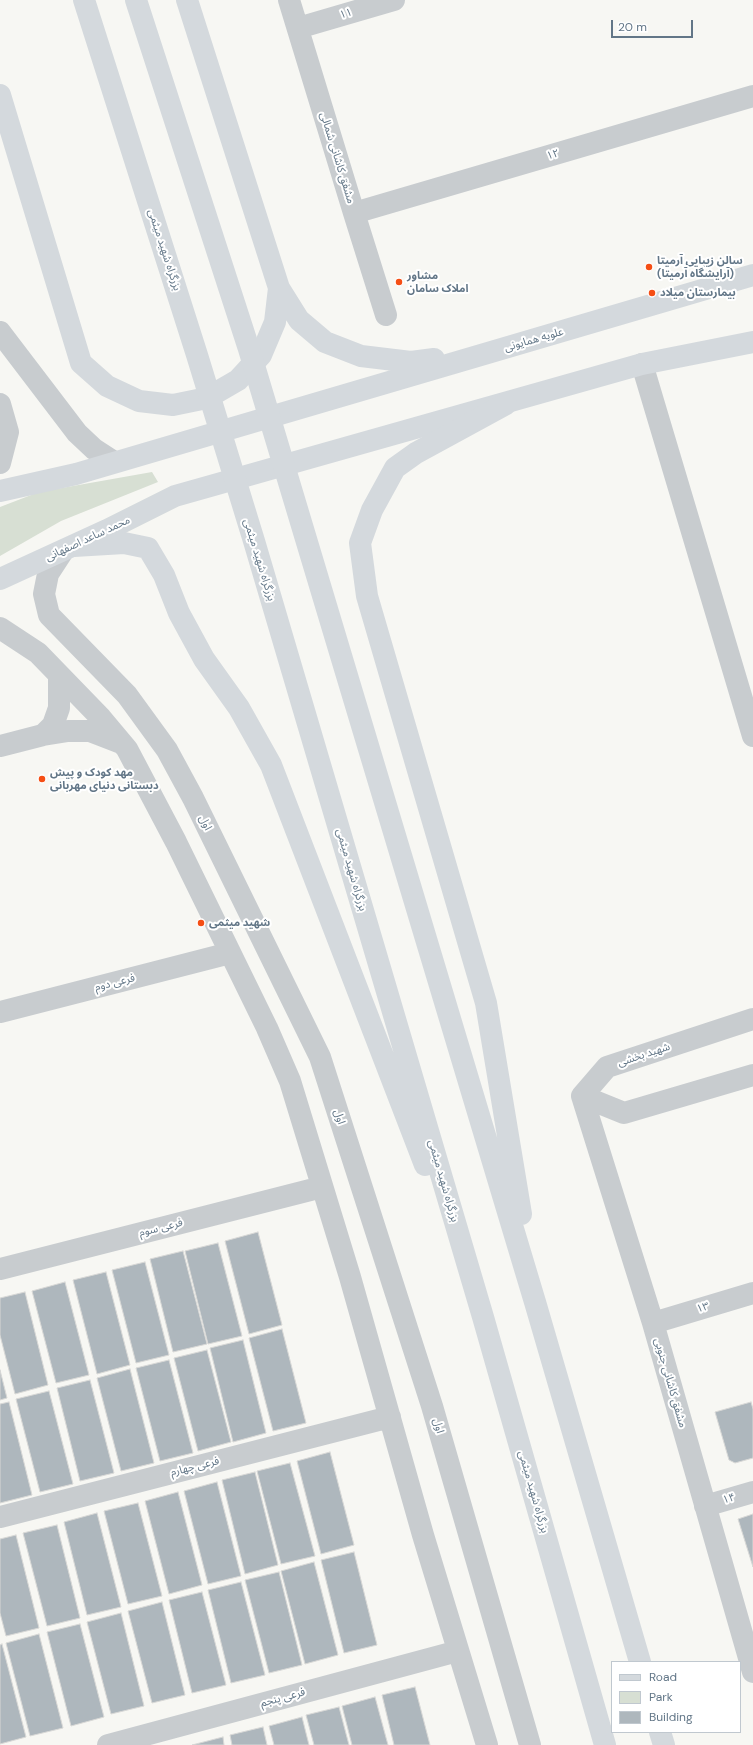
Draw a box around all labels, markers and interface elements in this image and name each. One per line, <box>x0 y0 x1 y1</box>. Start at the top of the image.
street label: ۱۱ <box>338 6 354 22</box>
scale bar <box>613 12 695 38</box>
text: 20 m <box>618 19 647 35</box>
street label: مشفق کاشانی شمالی <box>317 111 357 205</box>
street label: ۱۲ <box>545 147 561 163</box>
street label: بزرگراه شهید میثمی <box>145 208 183 292</box>
place label: سالن زیبایی آرمیتا (آرایشگاه آرمیتا) <box>657 254 743 280</box>
marker: سالن زیبایی آرمیتا (آرایشگاه آرمیتا) <box>644 262 654 272</box>
place label: مشاور املاک سامان <box>407 269 468 295</box>
marker: مشاور املاک سامان <box>394 277 404 287</box>
place label: بیمارستان میلاد <box>660 286 736 300</box>
marker: بیمارستان میلاد <box>647 288 657 298</box>
street label: علویه همایونی <box>503 325 565 355</box>
street label: محمد ساعد اصفهانی <box>44 514 132 564</box>
street label: بزرگراه شهید میثمی <box>240 517 278 603</box>
place label: مهد کودک و پیش دبستانی دنیای‌ مهربانی <box>50 766 159 792</box>
marker: مهد کودک و پیش دبستانی دنیای‌ مهربانی <box>37 774 47 784</box>
street label: اول <box>196 813 214 833</box>
street label: بزرگراه شهید میثمی <box>333 827 369 913</box>
place label: شهید میثمی <box>209 916 270 930</box>
marker: شهید میثمی <box>196 918 206 928</box>
street label: فرعی دوم <box>93 972 137 994</box>
street label: شهید بخشی <box>616 1040 672 1070</box>
street label: اول <box>330 1108 348 1126</box>
street label: بزرگراه شهید میثمی <box>425 1138 461 1224</box>
street label: فرعی سوم <box>138 1216 184 1240</box>
street label: ۱۳ <box>695 1300 711 1316</box>
street label: مشفق کاشانی جنوبی <box>651 1337 689 1429</box>
street label: اول <box>430 1417 446 1435</box>
street label: بزرگراه شهید میثمی <box>515 1449 551 1535</box>
street label: فرعی چهارم <box>169 1455 221 1479</box>
street label: ۱۴ <box>721 1491 737 1507</box>
legend <box>611 1661 741 1733</box>
text: Road <box>649 1669 677 1685</box>
street label: فرعی پنجم <box>259 1686 307 1710</box>
text: Park <box>649 1689 673 1705</box>
text: Building <box>649 1709 693 1725</box>

